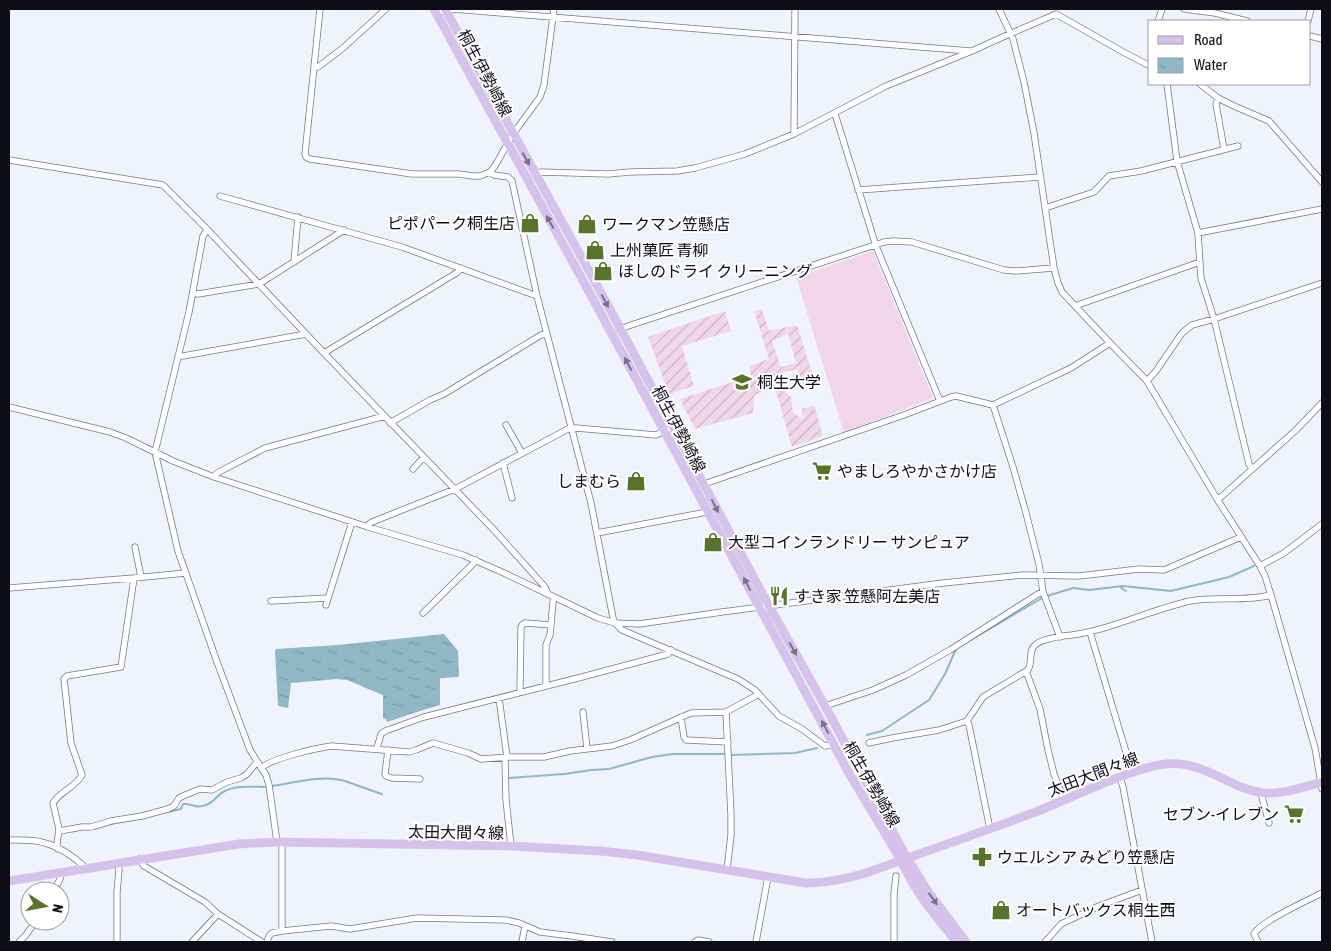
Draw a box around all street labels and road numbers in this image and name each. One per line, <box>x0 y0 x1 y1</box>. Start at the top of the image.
street label: 桐生伊勢崎線 <box>455 26 515 120</box>
street label: 桐生伊勢崎線 <box>649 382 709 476</box>
street label: 桐生伊勢崎線 <box>840 738 904 830</box>
street label: 太田大間々線 <box>1045 748 1141 800</box>
street label: 太田大間々線 <box>408 822 504 842</box>

